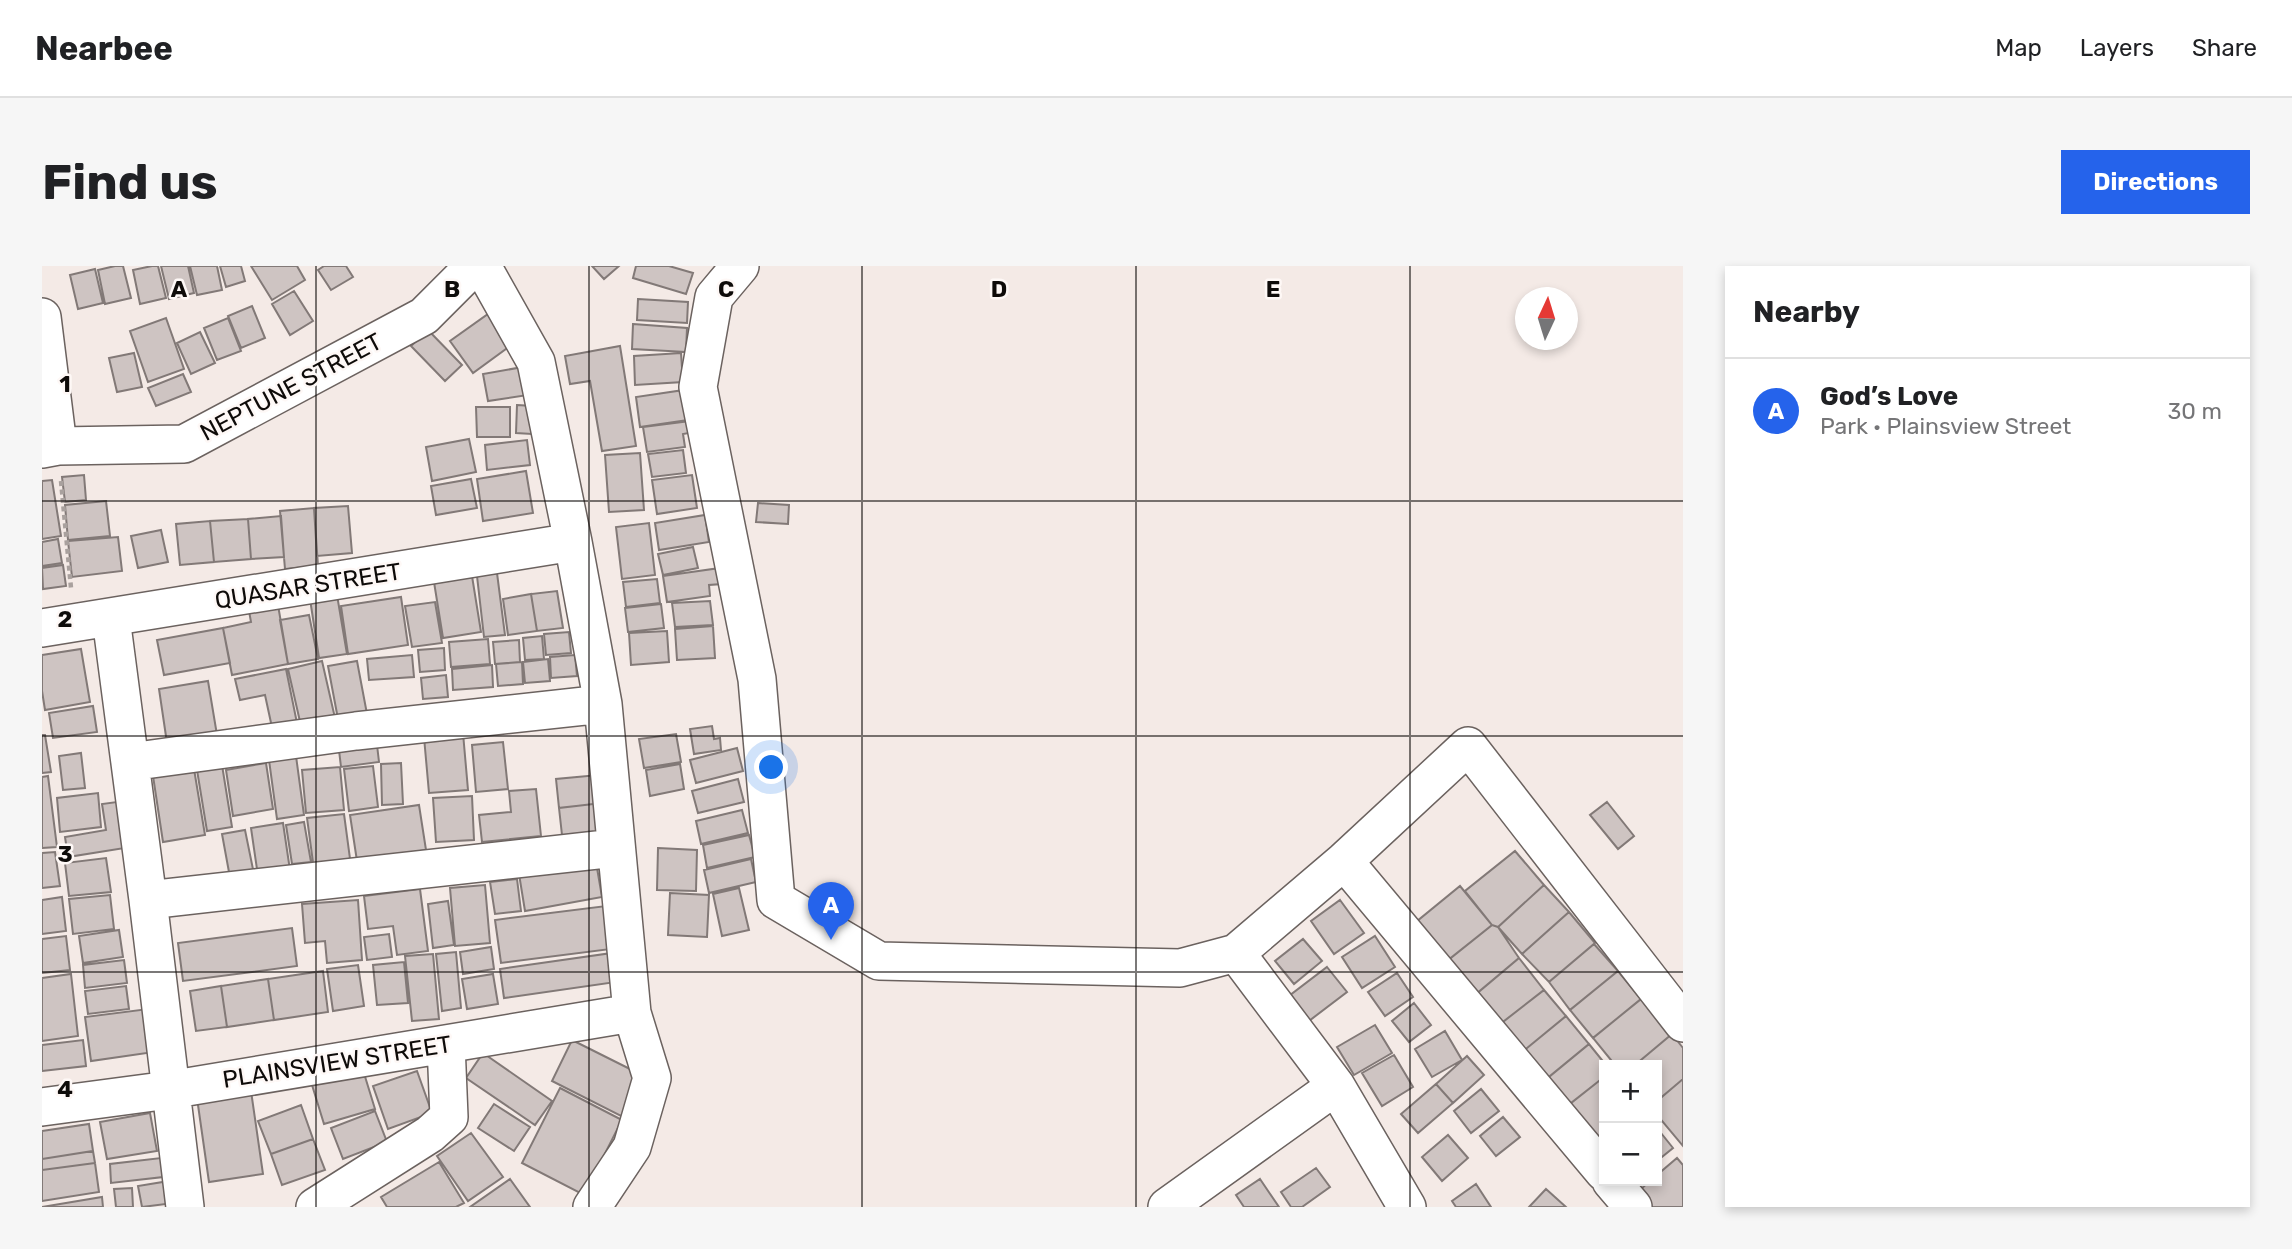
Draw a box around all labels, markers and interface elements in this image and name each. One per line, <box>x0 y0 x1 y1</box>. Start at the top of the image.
text: Nearbee <box>35 29 173 68</box>
text: Map <box>1995 34 2042 62</box>
text: Layers <box>2080 34 2154 62</box>
text: Share <box>2192 34 2257 62</box>
button: Directions <box>2061 150 2250 214</box>
text: Find us <box>42 153 218 211</box>
text: A <box>171 275 188 303</box>
text: B <box>444 275 460 303</box>
text: C <box>718 275 734 303</box>
text: D <box>991 275 1007 303</box>
text: E <box>1266 275 1280 303</box>
north arrow <box>1515 287 1578 350</box>
text: Nearby <box>1753 294 1860 330</box>
street label: NEPTUNE STREET <box>195 327 387 447</box>
text: 1 <box>59 370 71 398</box>
text: God’s Love <box>1820 381 1958 412</box>
text: A <box>1768 397 1784 425</box>
text: 30 m <box>2167 397 2222 425</box>
text: Park · Plainsview Street <box>1820 412 2071 440</box>
street label: QUASAR STREET <box>213 557 403 615</box>
text: 2 <box>58 605 72 633</box>
your location <box>754 750 788 784</box>
text: 3 <box>57 840 73 868</box>
pin: A <box>808 882 854 940</box>
street label: PLAINSVIEW STREET <box>220 1030 454 1094</box>
map controls <box>1599 1060 1662 1186</box>
button: + <box>1599 1060 1662 1123</box>
text: 4 <box>57 1075 73 1103</box>
button: − <box>1599 1123 1662 1186</box>

